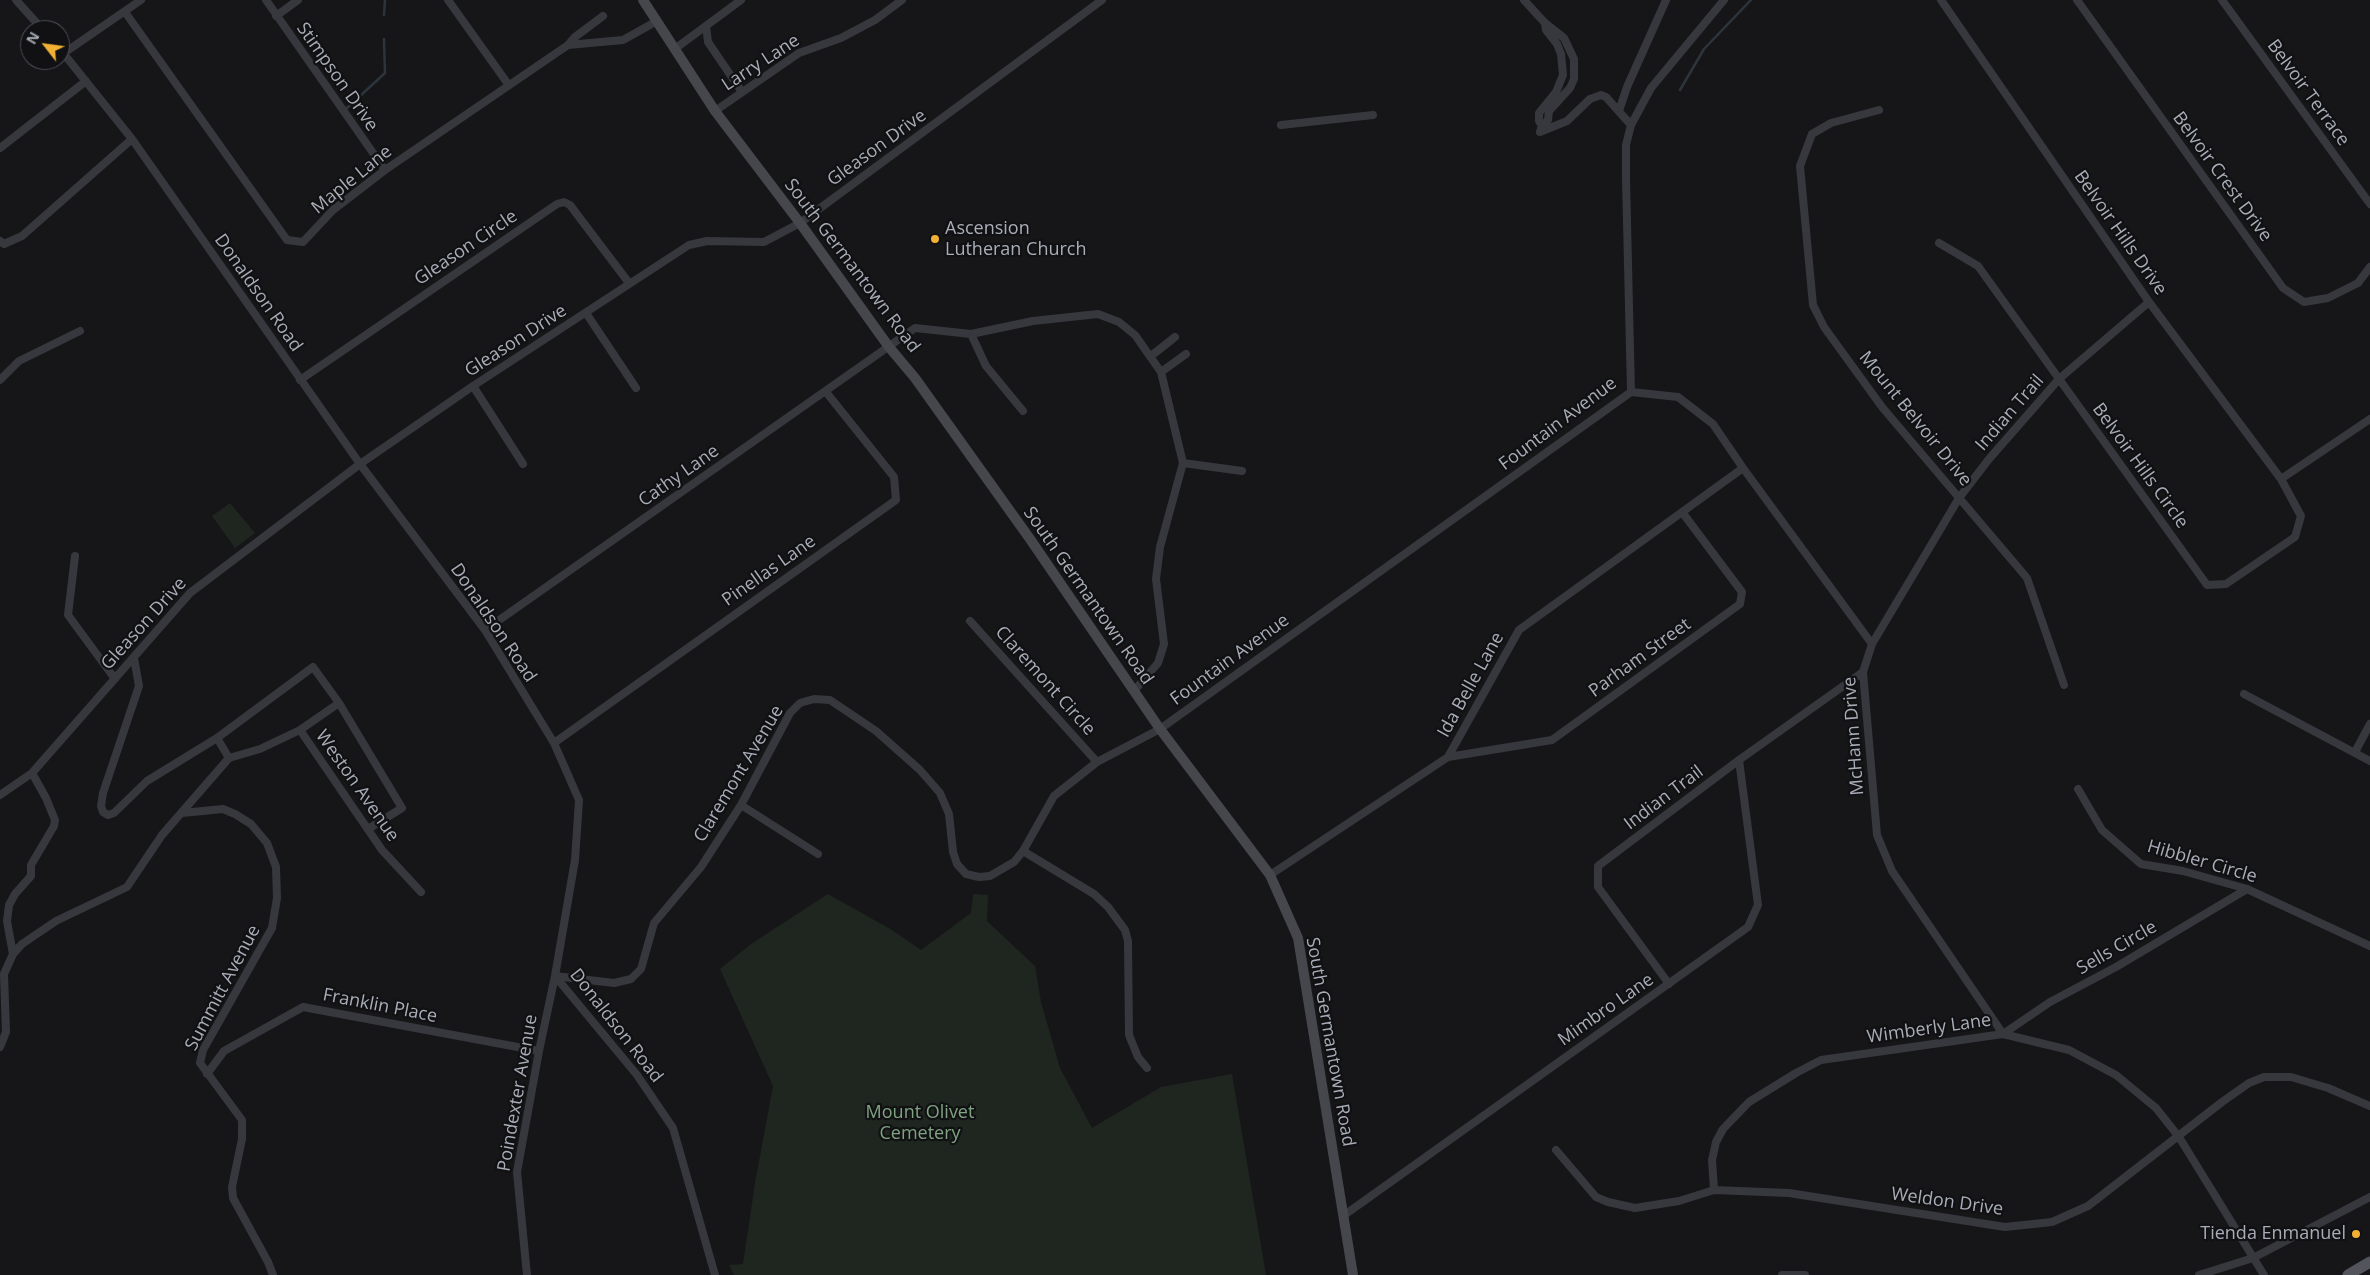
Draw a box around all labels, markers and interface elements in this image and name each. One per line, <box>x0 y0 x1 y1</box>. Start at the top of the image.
street label: Stimpson Drive <box>292 19 382 135</box>
north arrow <box>20 20 70 70</box>
text: N <box>21 28 44 47</box>
street label: Larry Lane <box>718 30 804 96</box>
street label: Belvoir Terrace <box>2262 36 2354 150</box>
street label: Gleason Drive <box>823 105 931 191</box>
street label: Belvoir Crest Drive <box>2168 108 2276 246</box>
street label: Maple Lane <box>307 141 397 219</box>
street label: Belvoir Hills Drive <box>2069 167 2171 299</box>
street label: South Germantown Road <box>780 175 924 357</box>
street label: Gleason Circle <box>410 206 522 290</box>
place label: Ascension Lutheran Church <box>945 218 1087 260</box>
street label: Donaldson Road <box>209 230 307 356</box>
marker: Ascension Lutheran Church <box>929 233 941 245</box>
street label: Gleason Drive <box>461 300 571 382</box>
street label: Mount Belvoir Drive <box>1854 347 1976 491</box>
street label: Indian Trail <box>1971 371 2049 455</box>
street label: Fountain Avenue <box>1495 373 1621 475</box>
street label: Belvoir Hills Circle <box>2087 399 2193 533</box>
street label: Cathy Lane <box>635 440 723 512</box>
street label: South Germantown Road <box>1018 503 1158 689</box>
street label: Pinellas Lane <box>718 531 820 611</box>
street label: Donaldson Road <box>445 560 541 686</box>
street label: Gleason Drive <box>97 573 191 675</box>
street label: Fountain Avenue <box>1166 610 1294 710</box>
street label: Parham Street <box>1585 614 1695 702</box>
street label: Claremont Circle <box>990 622 1100 740</box>
street label: Ida Belle Lane <box>1433 629 1509 741</box>
street label: McHann Drive <box>1839 676 1869 796</box>
street label: Claremont Avenue <box>690 702 788 846</box>
street label: Weston Avenue <box>311 726 403 846</box>
street label: Indian Trail <box>1620 761 1708 835</box>
street label: Hibbler Circle <box>2145 836 2259 888</box>
street label: Sells Circle <box>2073 916 2161 980</box>
street label: Summitt Avenue <box>181 922 265 1054</box>
street label: South Germantown Road <box>1301 936 1359 1148</box>
street label: Donaldson Road <box>565 965 667 1087</box>
street label: Mimbro Lane <box>1554 969 1658 1051</box>
street label: Franklin Place <box>321 984 439 1028</box>
street label: Wimberly Lane <box>1866 1010 1992 1048</box>
street label: Poindexter Avenue <box>494 1013 542 1173</box>
park label: Mount Olivet Cemetery <box>866 1102 974 1144</box>
street label: Weldon Drive <box>1890 1183 2004 1221</box>
place label: Tienda Enmanuel <box>2200 1223 2346 1245</box>
marker: Tienda Enmanuel <box>2350 1228 2362 1240</box>

